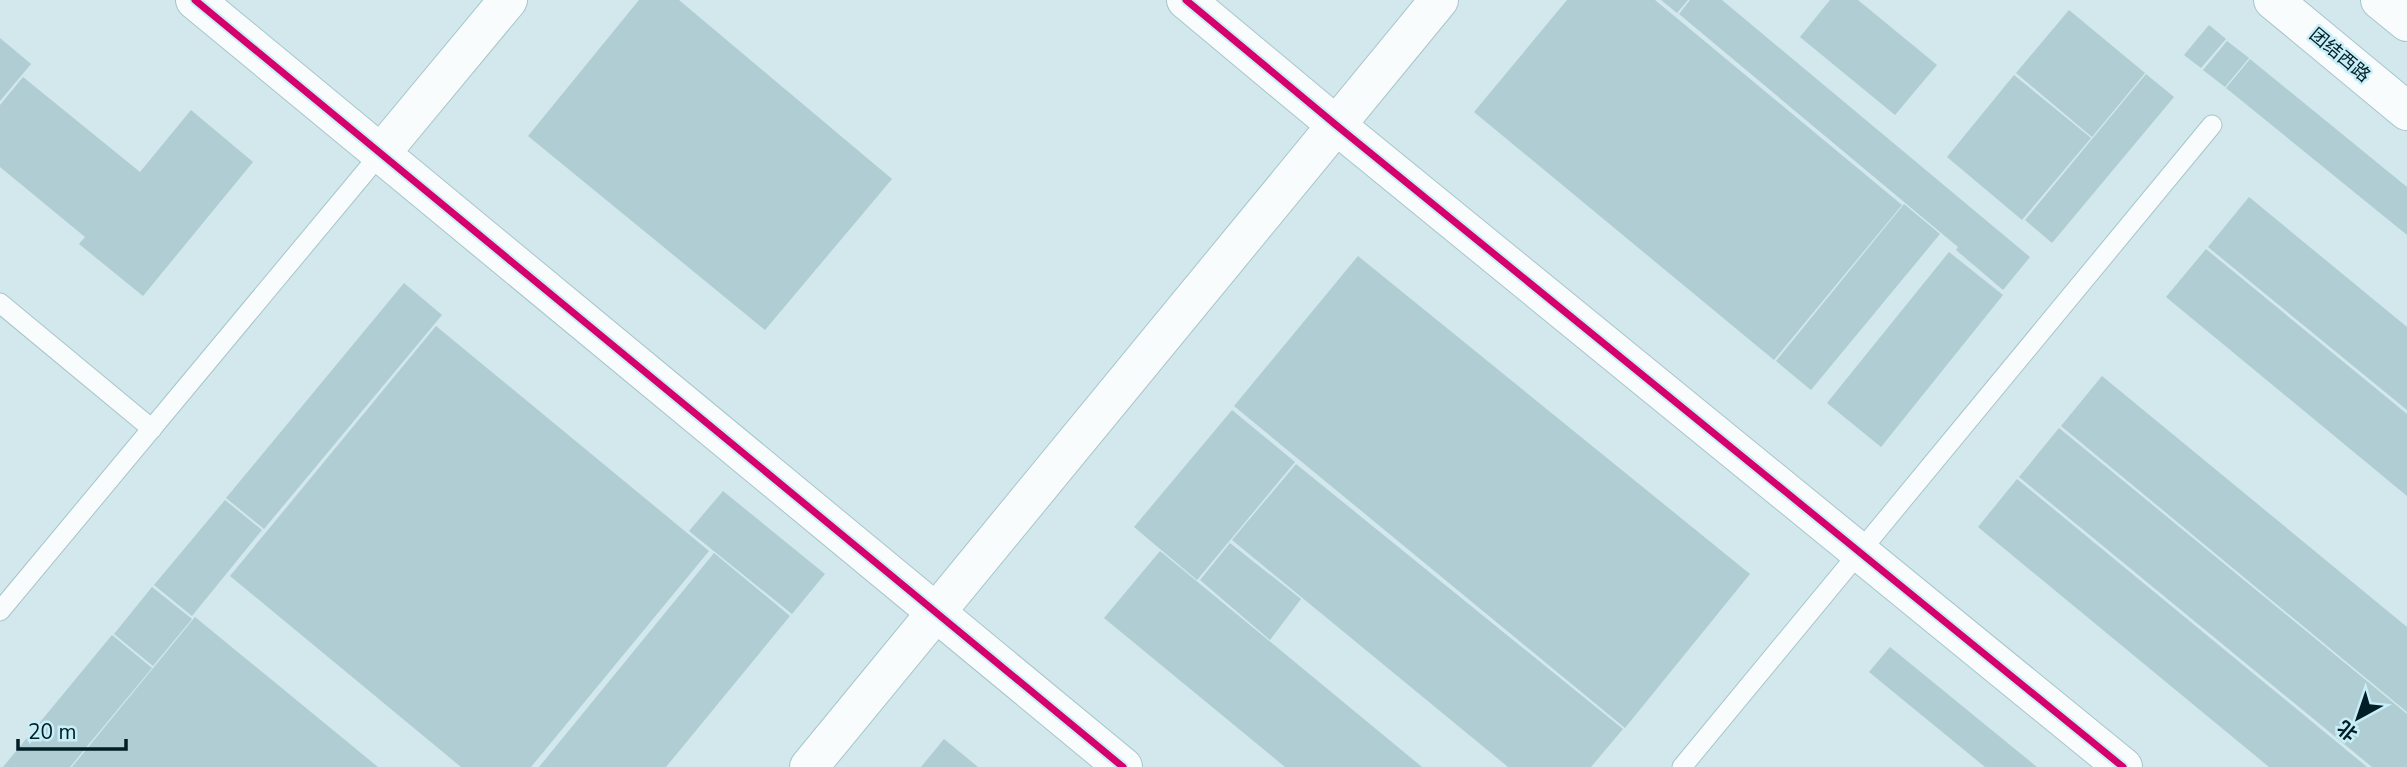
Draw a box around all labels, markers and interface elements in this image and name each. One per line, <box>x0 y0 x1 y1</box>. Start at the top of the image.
street label: 团结西路 <box>2305 23 2375 87</box>
north arrow <box>2323 683 2393 753</box>
scale bar <box>18 708 126 752</box>
text: 北 <box>2332 714 2363 746</box>
text: 20 m <box>28 718 77 746</box>

